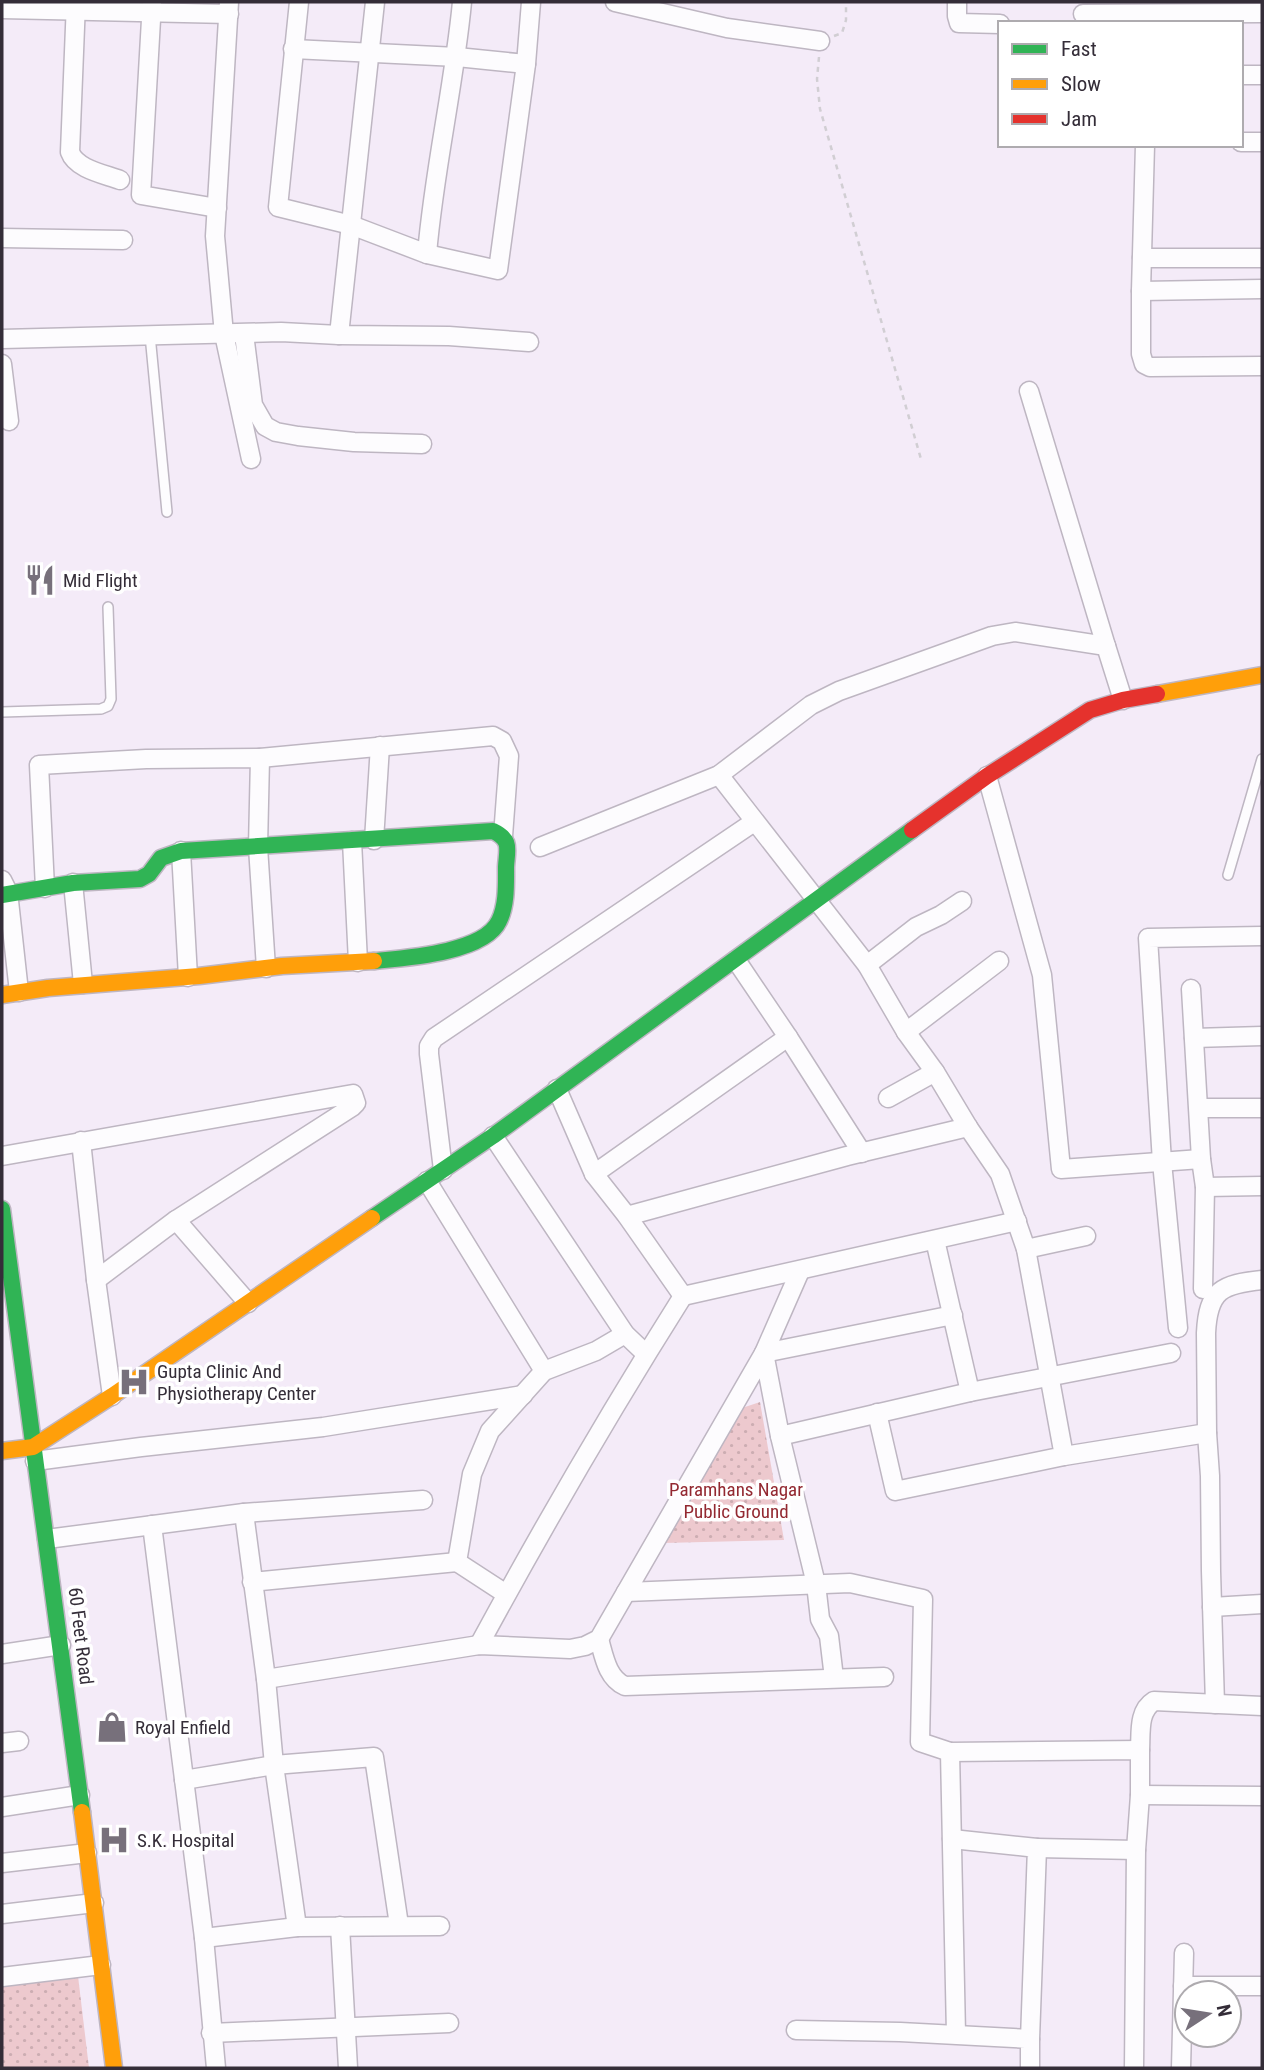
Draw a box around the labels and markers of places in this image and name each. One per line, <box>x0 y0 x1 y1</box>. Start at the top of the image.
restaurant icon: Mid Flight <box>23 563 57 597</box>
place label: Mid Flight <box>63 569 138 592</box>
place label: Gupta Clinic And Physiotherapy Center <box>157 1360 316 1405</box>
hospital icon: Gupta Clinic And Physiotherapy Center <box>117 1365 151 1399</box>
shop icon: Royal Enfield <box>95 1710 129 1744</box>
place label: Royal Enfield <box>135 1716 231 1739</box>
hospital icon: S.K. Hospital <box>97 1823 131 1857</box>
place label: S.K. Hospital <box>137 1829 234 1852</box>

